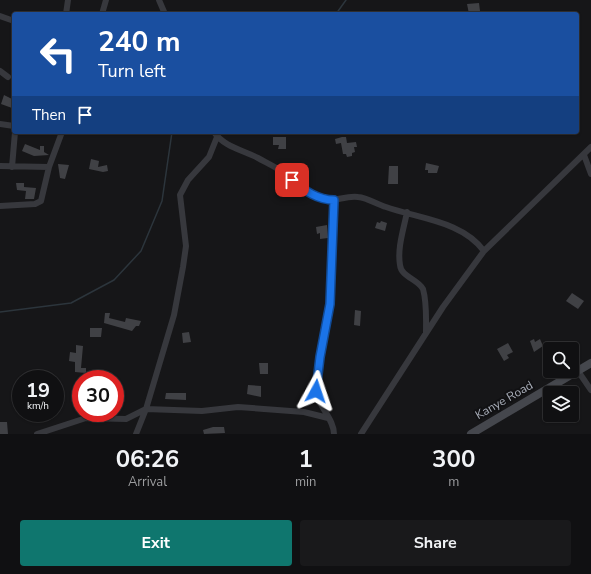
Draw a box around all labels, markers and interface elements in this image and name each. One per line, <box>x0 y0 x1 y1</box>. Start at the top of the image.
text: 240 m <box>98 23 181 61</box>
icon: left <box>32 28 84 80</box>
text: Turn left <box>98 59 166 83</box>
icon: arrive <box>74 104 96 126</box>
text: Then <box>32 105 66 125</box>
pin <box>275 163 309 197</box>
icon: arrive <box>281 169 303 191</box>
map controls <box>543 342 579 422</box>
button: search <box>543 342 579 378</box>
speed limit sign: 30 <box>72 370 124 422</box>
position arrow <box>295 370 337 412</box>
text: 19 <box>26 377 50 404</box>
street label: Kanye Road <box>472 377 536 423</box>
button: layers <box>543 386 579 422</box>
text: km/h <box>27 399 49 413</box>
text: 06:26 <box>116 443 179 475</box>
text: 1 <box>298 443 313 475</box>
text: 300 <box>432 443 475 475</box>
text: Arrival <box>128 473 167 491</box>
text: min <box>295 473 316 491</box>
text: m <box>448 473 459 491</box>
button: Exit <box>20 520 292 566</box>
button: Share <box>300 520 571 566</box>

